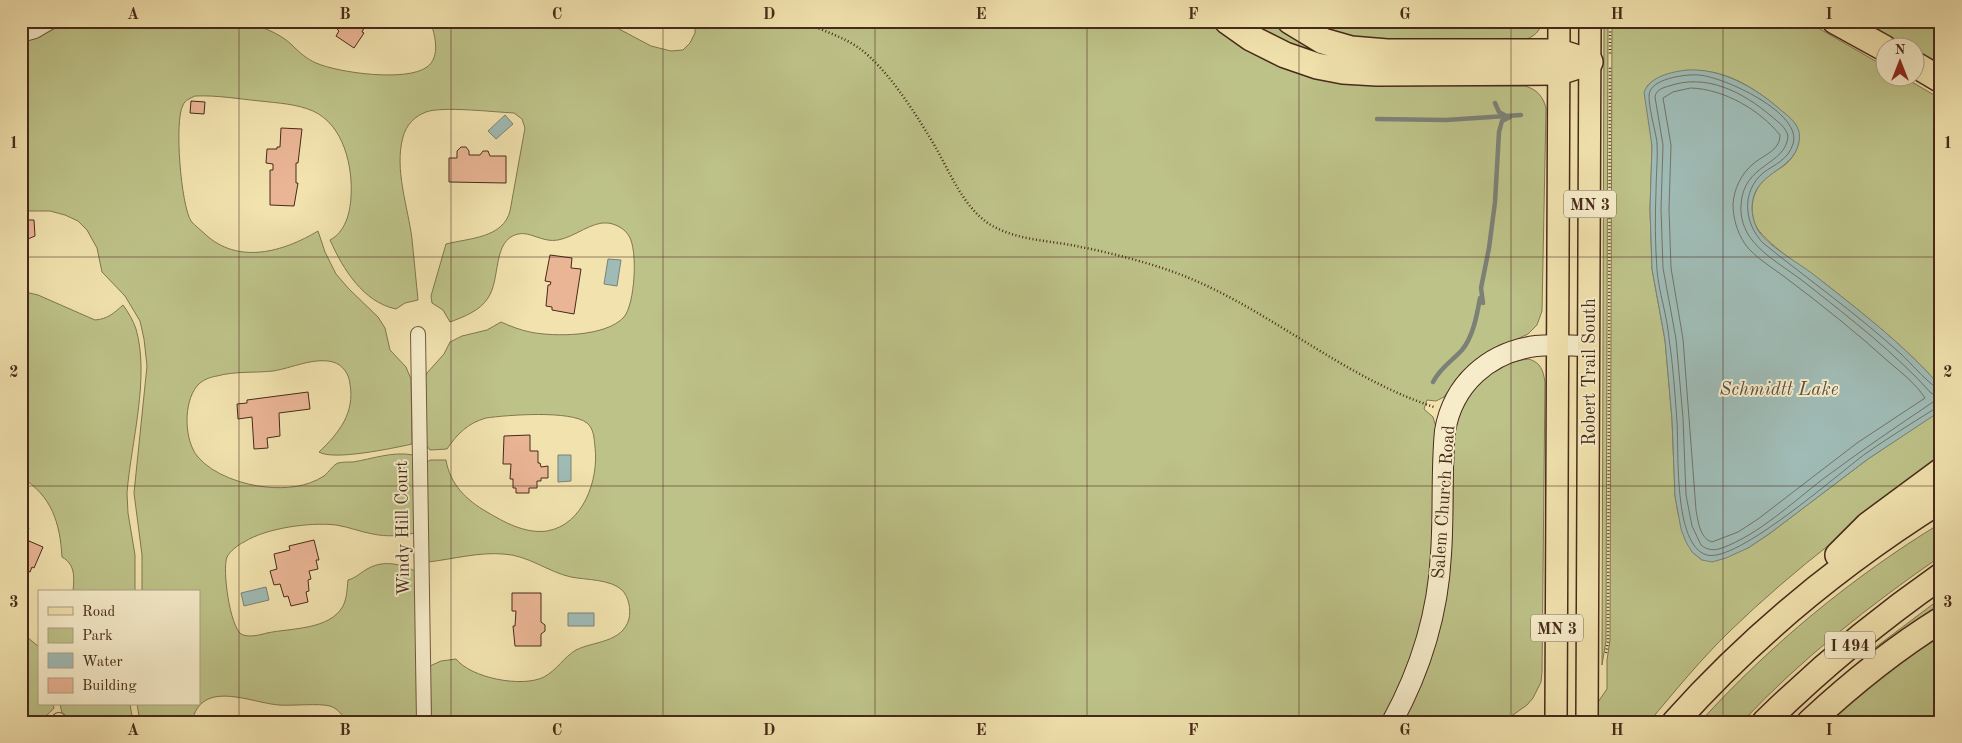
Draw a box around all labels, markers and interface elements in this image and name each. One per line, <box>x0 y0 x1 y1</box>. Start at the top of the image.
text: A <box>127 7 139 23</box>
text: B <box>339 7 351 23</box>
text: C <box>552 7 562 23</box>
text: D <box>763 7 775 23</box>
text: E <box>975 7 987 23</box>
text: F <box>1188 7 1199 23</box>
text: G <box>1399 7 1411 23</box>
text: H <box>1610 7 1624 23</box>
text: I <box>1825 7 1833 23</box>
north arrow <box>1874 38 1924 88</box>
text: N <box>1895 43 1906 57</box>
text: 1 <box>9 136 19 152</box>
text: 1 <box>1943 136 1953 152</box>
road number: MN 3 <box>1564 190 1616 218</box>
street label: Robert Trail South <box>1581 298 1599 446</box>
text: 2 <box>9 365 19 381</box>
text: 2 <box>1943 365 1953 381</box>
water label: Schmidtt Lake <box>1720 381 1839 400</box>
street label: Salem Church Road <box>1430 425 1458 580</box>
street label: Windy Hill Court <box>393 460 413 596</box>
legend <box>38 590 200 706</box>
text: 3 <box>9 595 19 611</box>
text: 3 <box>1943 595 1953 611</box>
text: Road <box>82 605 116 620</box>
road number: MN 3 <box>1531 614 1583 641</box>
text: Park <box>82 629 113 644</box>
road number: I 494 <box>1825 632 1875 658</box>
text: Water <box>82 655 123 670</box>
text: Building <box>82 679 137 694</box>
text: A <box>127 723 139 739</box>
text: B <box>339 723 351 739</box>
text: C <box>552 723 562 739</box>
text: D <box>763 723 775 739</box>
text: E <box>975 723 987 739</box>
text: F <box>1188 723 1199 739</box>
text: G <box>1399 723 1411 739</box>
text: H <box>1610 723 1624 739</box>
text: I <box>1825 723 1833 739</box>

